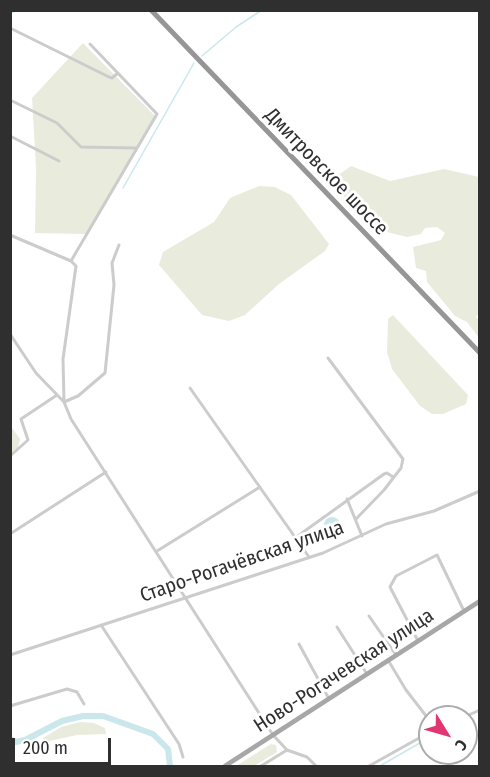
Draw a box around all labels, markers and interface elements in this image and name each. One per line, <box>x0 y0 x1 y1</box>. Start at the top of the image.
street label: Дмитровское шоссе <box>259 103 393 241</box>
street label: Старо-Рогачёвская улица <box>137 516 347 608</box>
street label: Ново-Рогачевская улица <box>250 604 438 738</box>
north arrow <box>418 705 478 765</box>
scale bar <box>15 726 114 764</box>
text: С <box>451 736 471 754</box>
text: 200 m <box>23 737 68 759</box>

